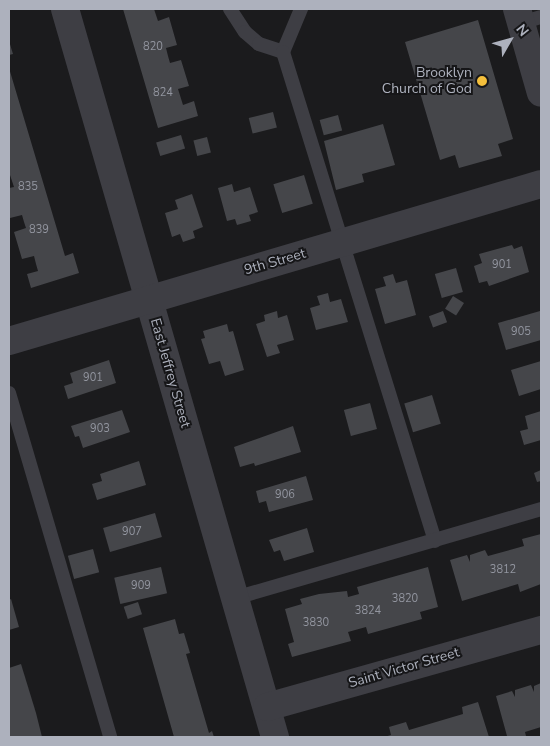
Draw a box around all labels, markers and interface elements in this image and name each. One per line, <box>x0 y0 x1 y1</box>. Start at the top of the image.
north arrow <box>485 15 535 65</box>
text: N <box>511 20 533 40</box>
house number: 820 <box>143 40 163 54</box>
place label: Brooklyn Church of God <box>382 65 472 98</box>
marker: Brooklyn Church of God <box>476 75 488 87</box>
house number: 824 <box>153 86 173 100</box>
house number: 835 <box>18 180 38 194</box>
house number: 839 <box>29 223 49 237</box>
street label: 9th Street <box>242 245 308 279</box>
house number: 901 <box>492 258 512 272</box>
street label: East Jeffrey Street <box>146 316 194 430</box>
house number: 905 <box>511 325 531 339</box>
house number: 901 <box>83 371 103 385</box>
house number: 903 <box>90 422 110 436</box>
house number: 906 <box>275 488 295 502</box>
house number: 907 <box>122 525 142 539</box>
house number: 3812 <box>490 563 516 577</box>
house number: 909 <box>131 579 151 593</box>
house number: 3820 <box>392 592 418 606</box>
house number: 3824 <box>355 604 381 618</box>
house number: 3830 <box>303 616 329 630</box>
street label: Saint Victor Street <box>347 644 461 692</box>

